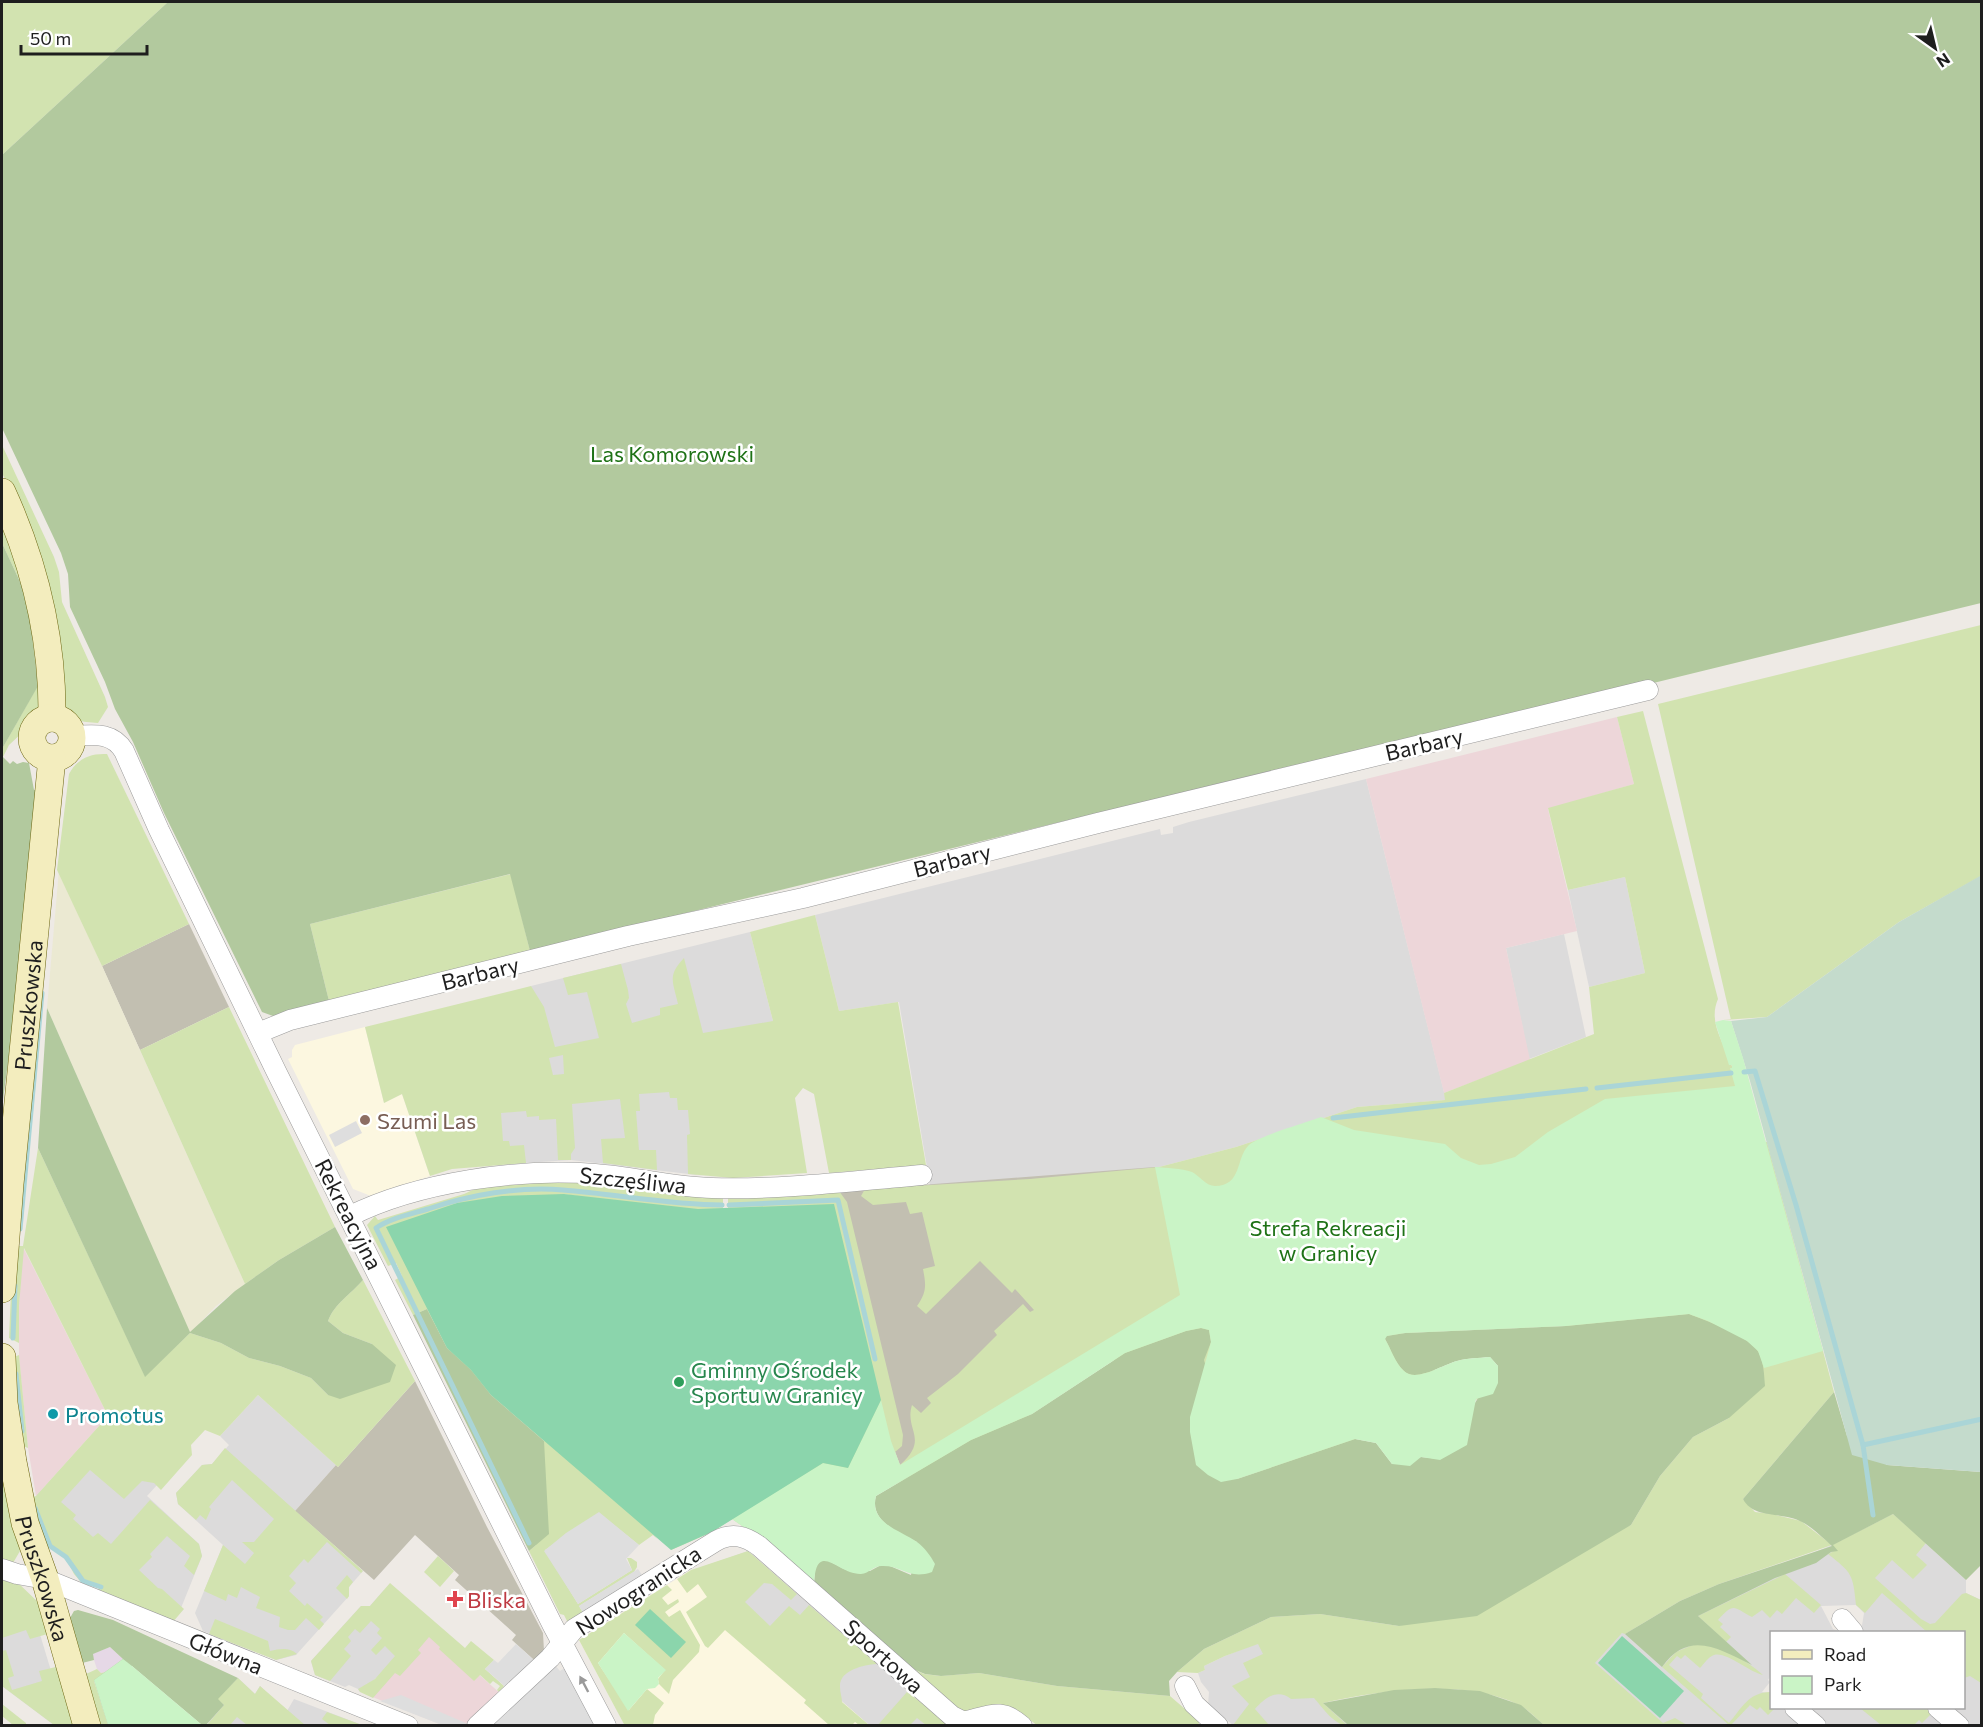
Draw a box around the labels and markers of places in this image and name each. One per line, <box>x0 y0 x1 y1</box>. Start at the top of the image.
place label: Szumi Las <box>377 1107 476 1134</box>
marker: Szumi Las <box>358 1113 372 1127</box>
place label: Gminny Ośrodek Sportu w Granicy <box>691 1356 863 1408</box>
marker: Gminny Ośrodek Sportu w Granicy <box>672 1375 686 1389</box>
place label: Promotus <box>65 1401 164 1428</box>
marker: Promotus <box>46 1407 60 1421</box>
place label: Bliska <box>467 1586 526 1613</box>
marker: Bliska <box>448 1592 462 1606</box>

